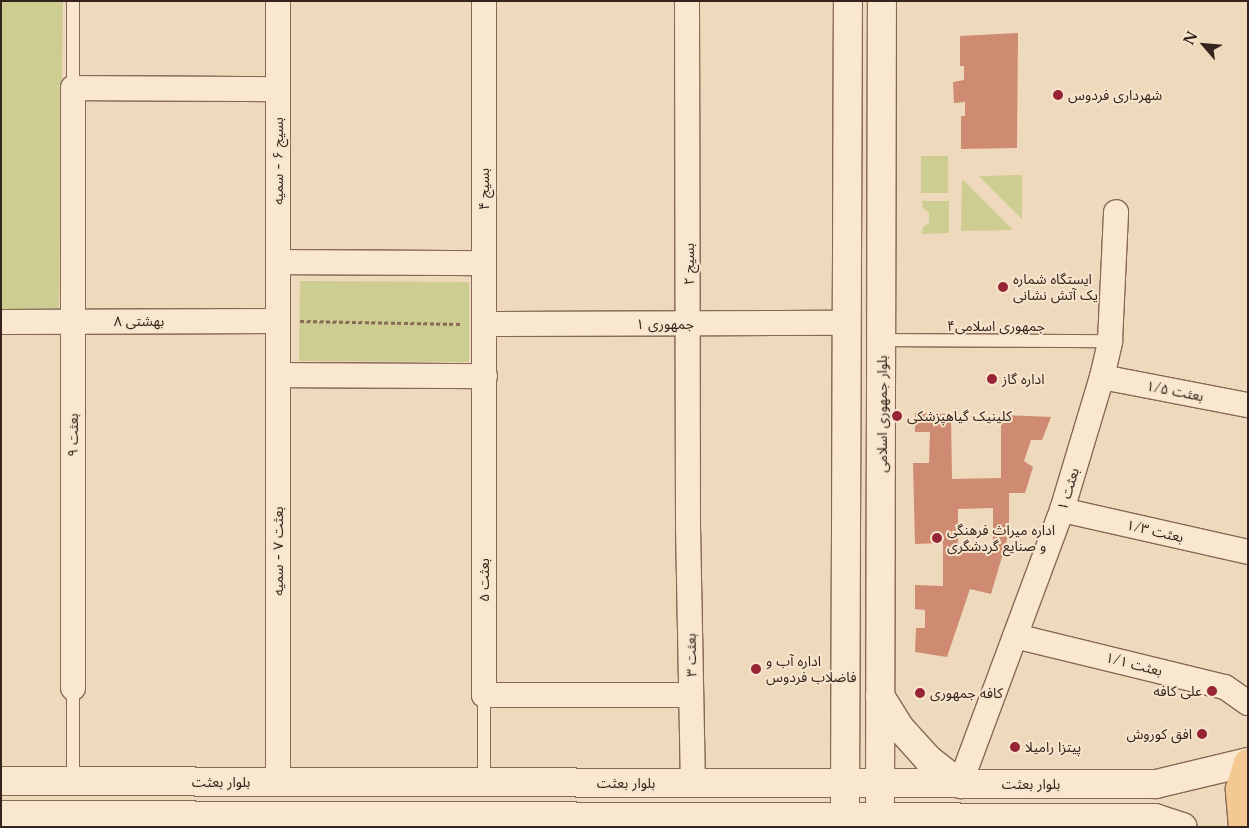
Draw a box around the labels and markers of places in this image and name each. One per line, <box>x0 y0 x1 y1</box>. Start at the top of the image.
place label: شهرداری فردوس <box>1068 87 1162 103</box>
marker: شهرداری فردوس <box>1052 89 1064 101</box>
place label: ایستگاه شماره یک آتش نشانی <box>1013 271 1098 304</box>
marker: ایستگاه شماره یک آتش نشانی <box>997 281 1009 293</box>
place label: اداره گاز <box>1002 371 1045 387</box>
marker: اداره گاز <box>986 373 998 385</box>
place label: کلینیک گیاهپزشکی <box>907 408 1012 424</box>
marker: کلینیک گیاهپزشکی <box>891 410 903 422</box>
place label: اداره میراث فرهنگی و صنایع گردشگری <box>947 522 1055 554</box>
marker: اداره میراث فرهنگی و صنایع گردشگری <box>931 532 943 544</box>
place label: اداره آب و فاضلاب فردوس <box>766 653 857 686</box>
marker: اداره آب و فاضلاب فردوس <box>750 663 762 675</box>
place label: علی کافه <box>1154 683 1202 699</box>
place label: کافه جمهوری <box>930 685 1003 701</box>
marker: علی کافه <box>1206 685 1218 697</box>
marker: کافه جمهوری <box>914 687 926 699</box>
place label: افق کوروش <box>1126 726 1192 742</box>
marker: افق کوروش <box>1196 728 1208 740</box>
place label: پیتزا رامیلا <box>1025 739 1081 755</box>
marker: پیتزا رامیلا <box>1009 741 1021 753</box>

